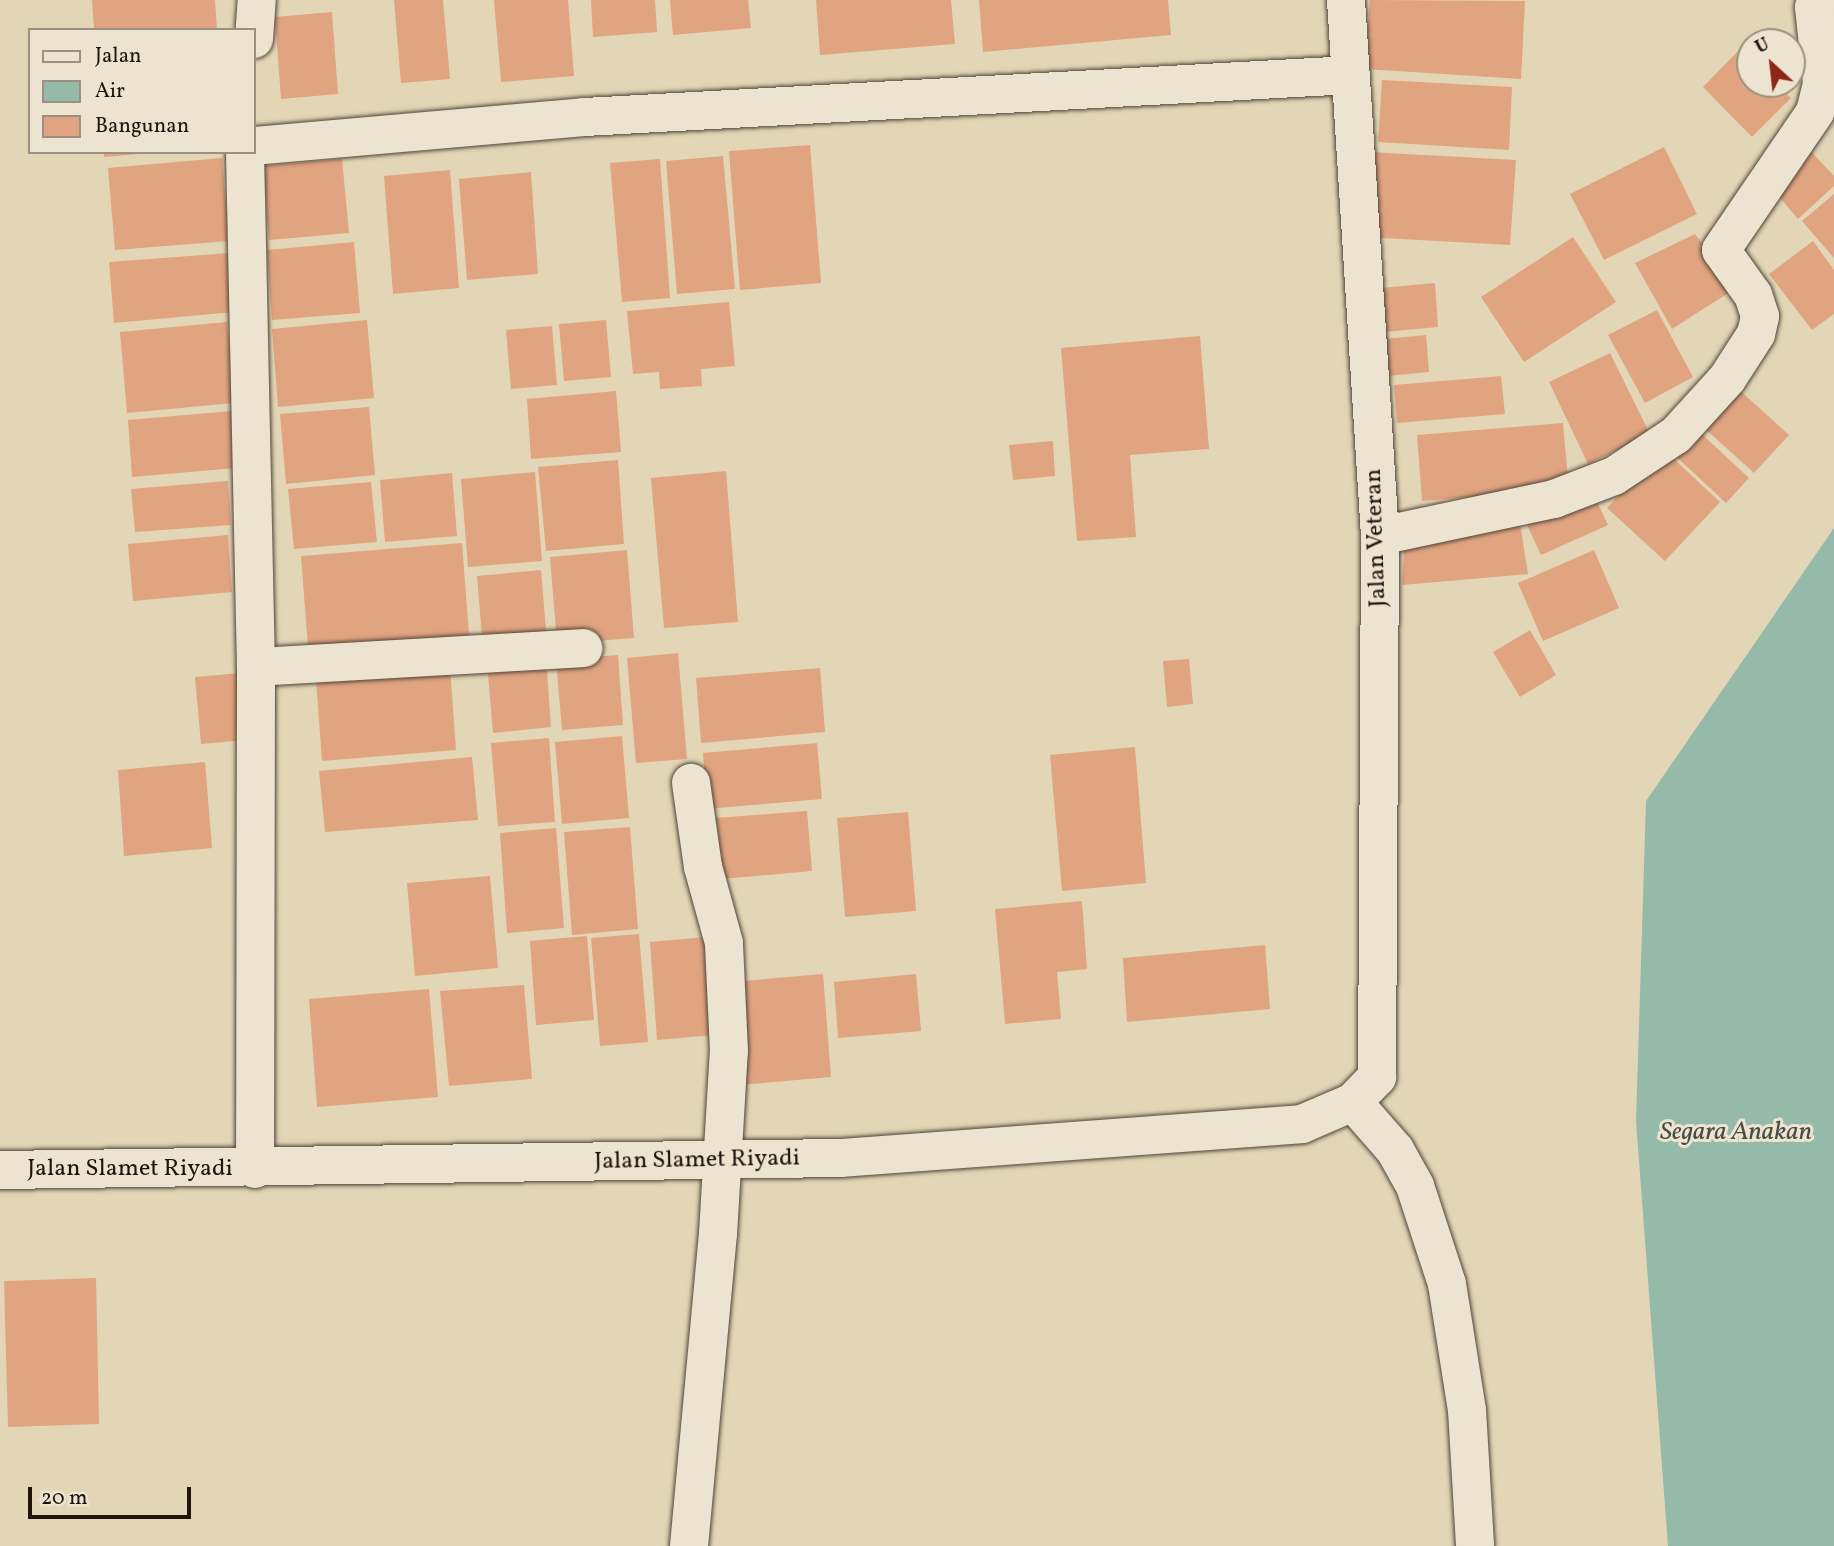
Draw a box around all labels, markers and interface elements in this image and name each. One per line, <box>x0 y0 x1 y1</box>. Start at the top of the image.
legend <box>28 28 256 154</box>
north arrow <box>1736 28 1806 98</box>
text: U <box>1751 32 1774 61</box>
text: Jalan <box>95 42 142 71</box>
text: Air <box>95 77 125 106</box>
text: Bangunan <box>95 112 189 141</box>
street label: Jalan Veteran <box>1360 468 1394 608</box>
water label: Segara Anakan <box>1660 1117 1812 1149</box>
street label: Jalan Slamet Riyadi <box>594 1145 800 1177</box>
street label: Jalan Slamet Riyadi <box>27 1156 233 1184</box>
scale bar <box>32 1472 194 1516</box>
text: 20 m <box>41 1484 87 1513</box>

